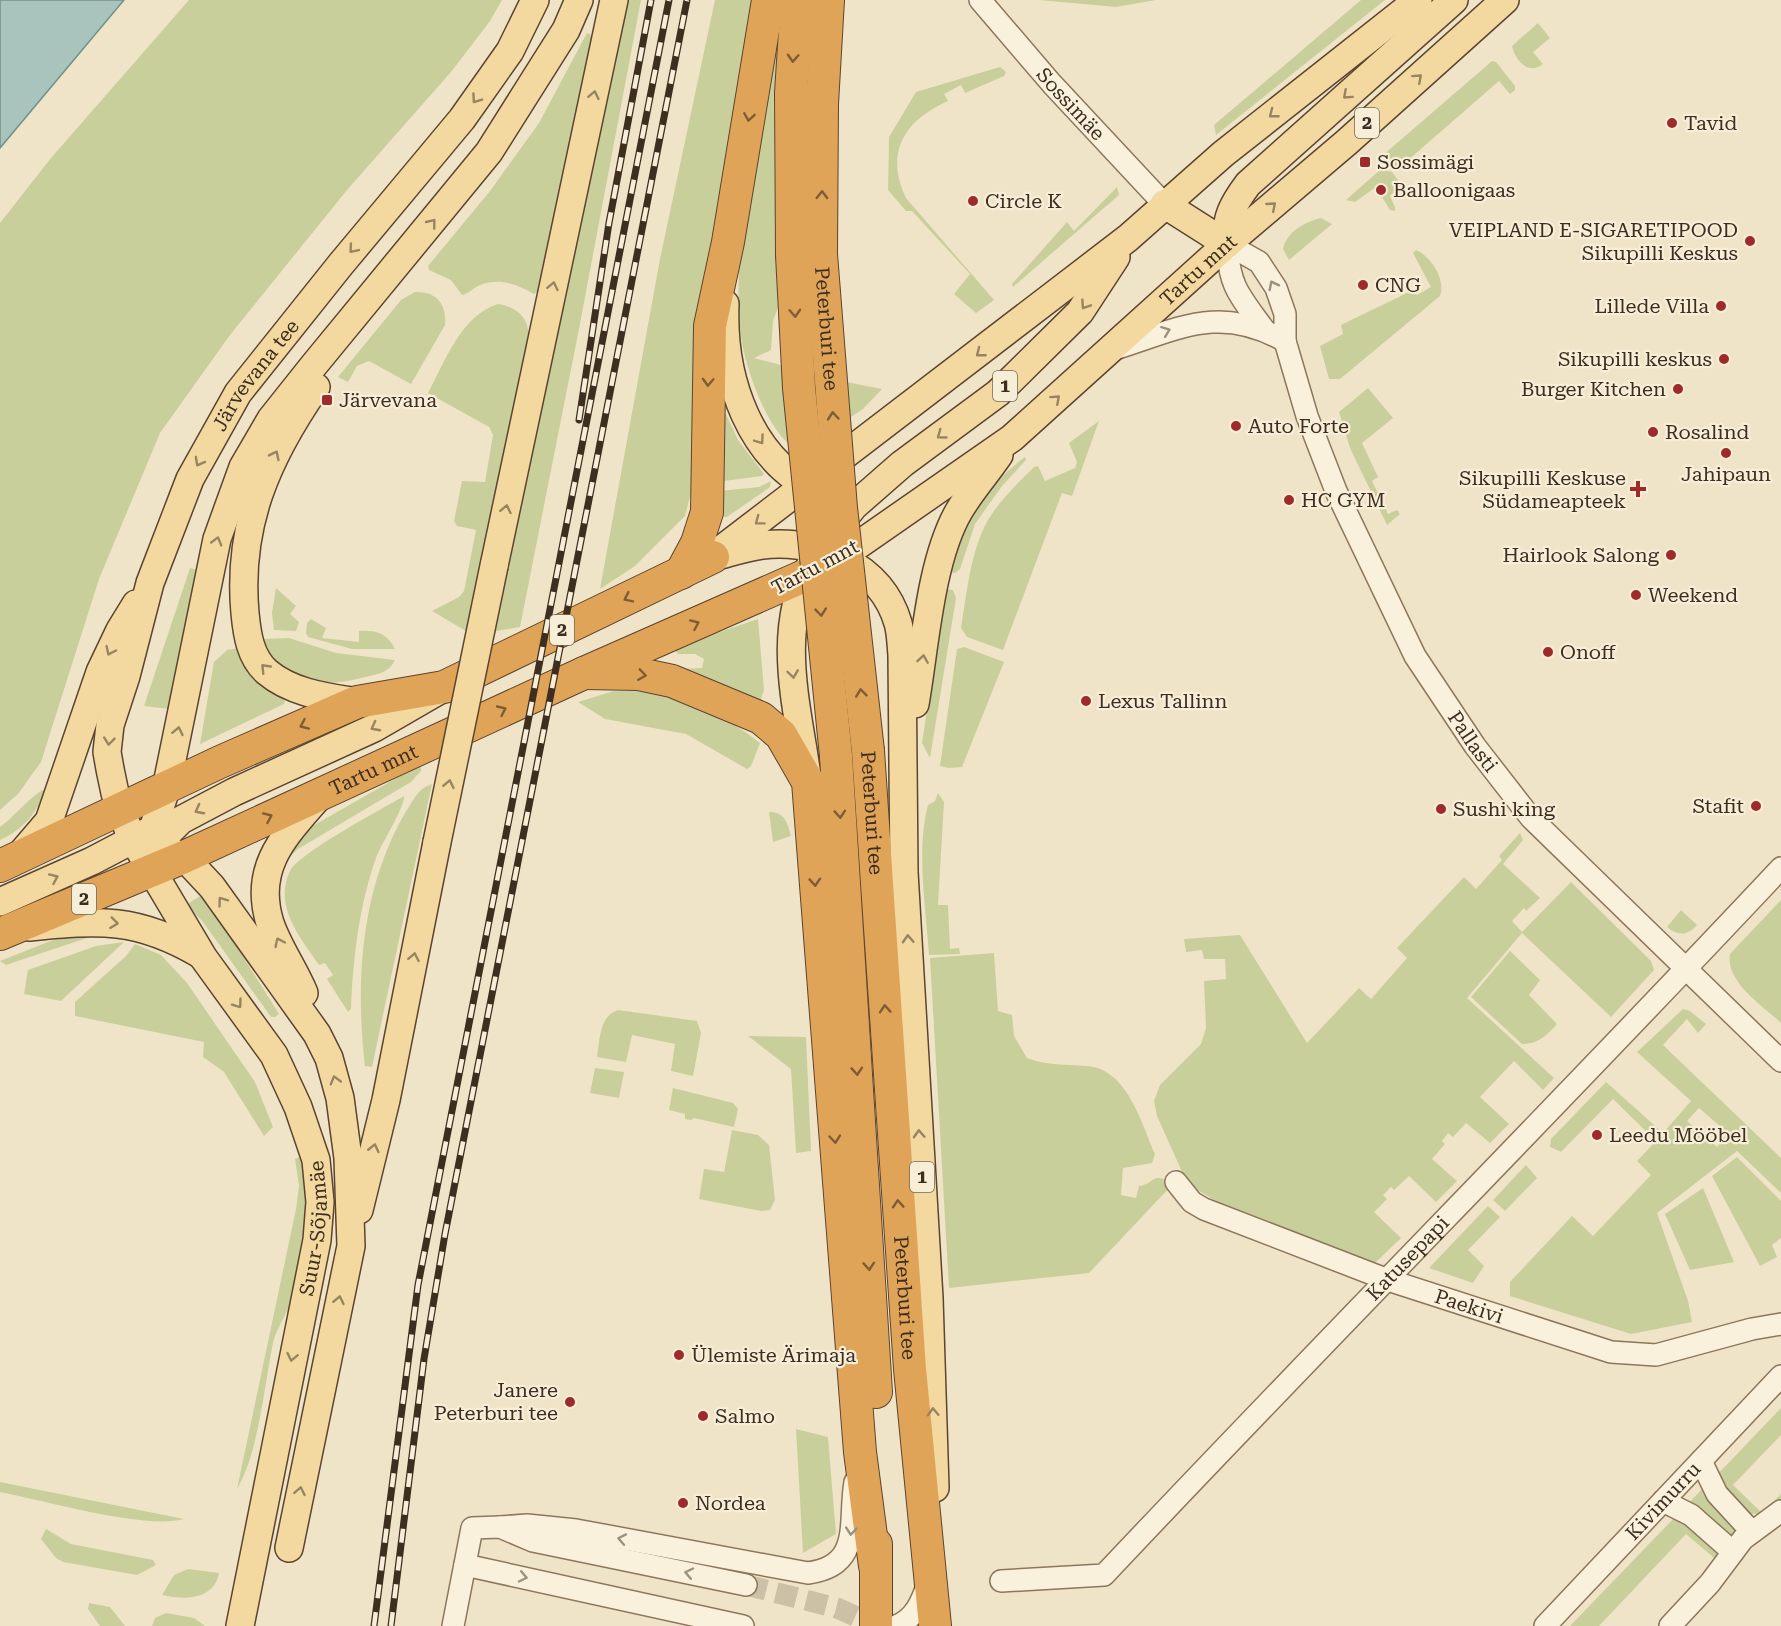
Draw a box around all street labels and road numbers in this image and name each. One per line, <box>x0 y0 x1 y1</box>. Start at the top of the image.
street label: Sossimäe <box>1031 63 1110 145</box>
road number: 2 <box>1355 108 1379 138</box>
street label: Tartu mnt <box>1155 229 1242 311</box>
street label: Peterburi tee <box>810 266 844 392</box>
street label: Järvevana tee <box>207 314 304 435</box>
road number: 1 <box>993 371 1017 401</box>
street label: Tartu mnt <box>767 534 863 600</box>
road number: 2 <box>550 615 574 645</box>
street label: Pallasti <box>1443 706 1503 777</box>
street label: Tartu mnt <box>325 739 422 801</box>
street label: Peterburi tee <box>856 750 888 876</box>
road number: 2 <box>72 884 96 914</box>
street label: Suur-Sõjamäe <box>294 1160 332 1298</box>
road number: 1 <box>910 1162 934 1192</box>
street label: Katusepapi <box>1361 1211 1454 1305</box>
street label: Peterburi tee <box>889 1235 921 1361</box>
street label: Paekivi <box>1432 1284 1507 1328</box>
street label: Kivimurru <box>1621 1457 1706 1545</box>

